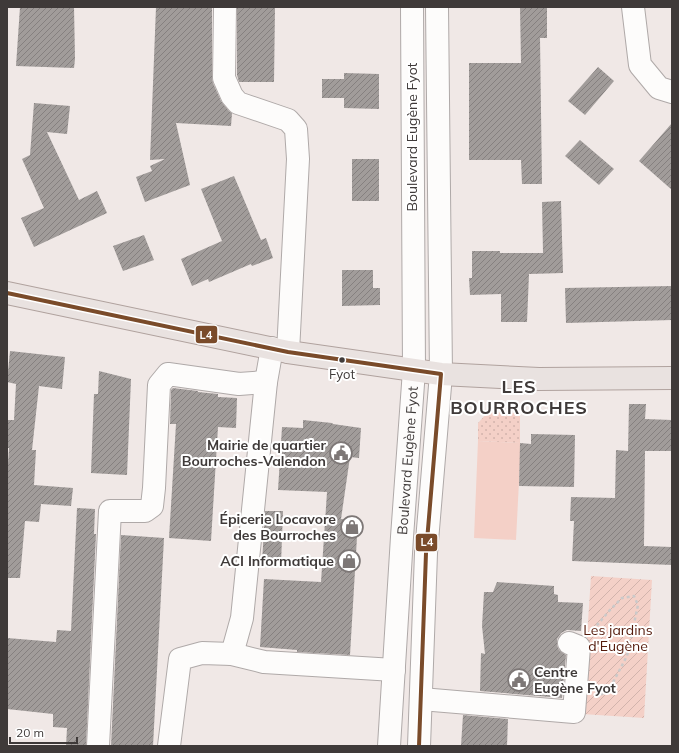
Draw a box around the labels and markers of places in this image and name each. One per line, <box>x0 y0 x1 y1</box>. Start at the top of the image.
marker: Fyot <box>337 355 347 365</box>
place label: Fyot <box>329 366 355 382</box>
place label: Mairie de quartier Bourroches-Valendon <box>182 436 326 470</box>
public building icon: Mairie de quartier Bourroches-Valendon <box>328 440 354 466</box>
place label: Épicerie Locavore des Bourroches <box>220 510 336 544</box>
shop icon: Épicerie Locavore des Bourroches <box>339 514 365 540</box>
shop icon: ACI Informatique <box>336 548 362 574</box>
place label: ACI Informatique <box>220 552 334 570</box>
place label: Centre Eugène Fyot <box>534 663 617 697</box>
public building icon: Centre Eugène Fyot <box>506 667 532 693</box>

